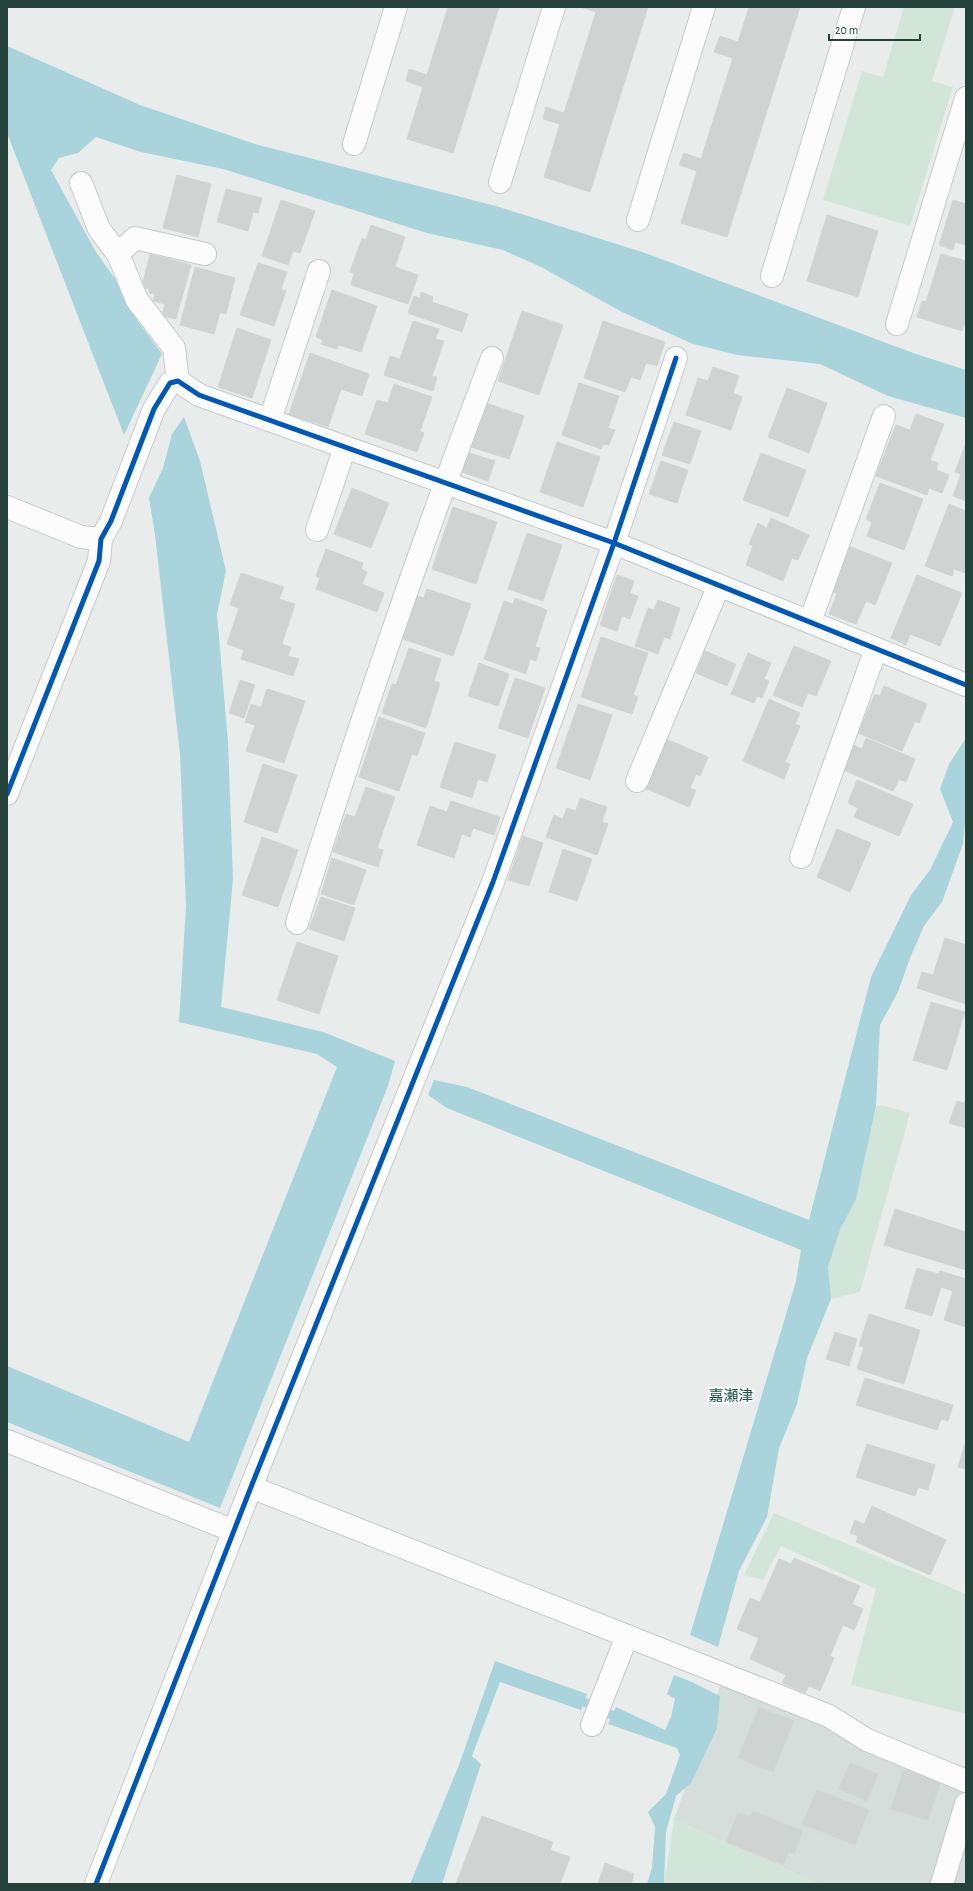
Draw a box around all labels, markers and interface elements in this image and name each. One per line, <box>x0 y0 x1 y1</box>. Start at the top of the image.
scale bar <box>829 16 920 42</box>
text: 20 m <box>835 24 858 36</box>
district label: 嘉瀬津 <box>708 1388 754 1404</box>

